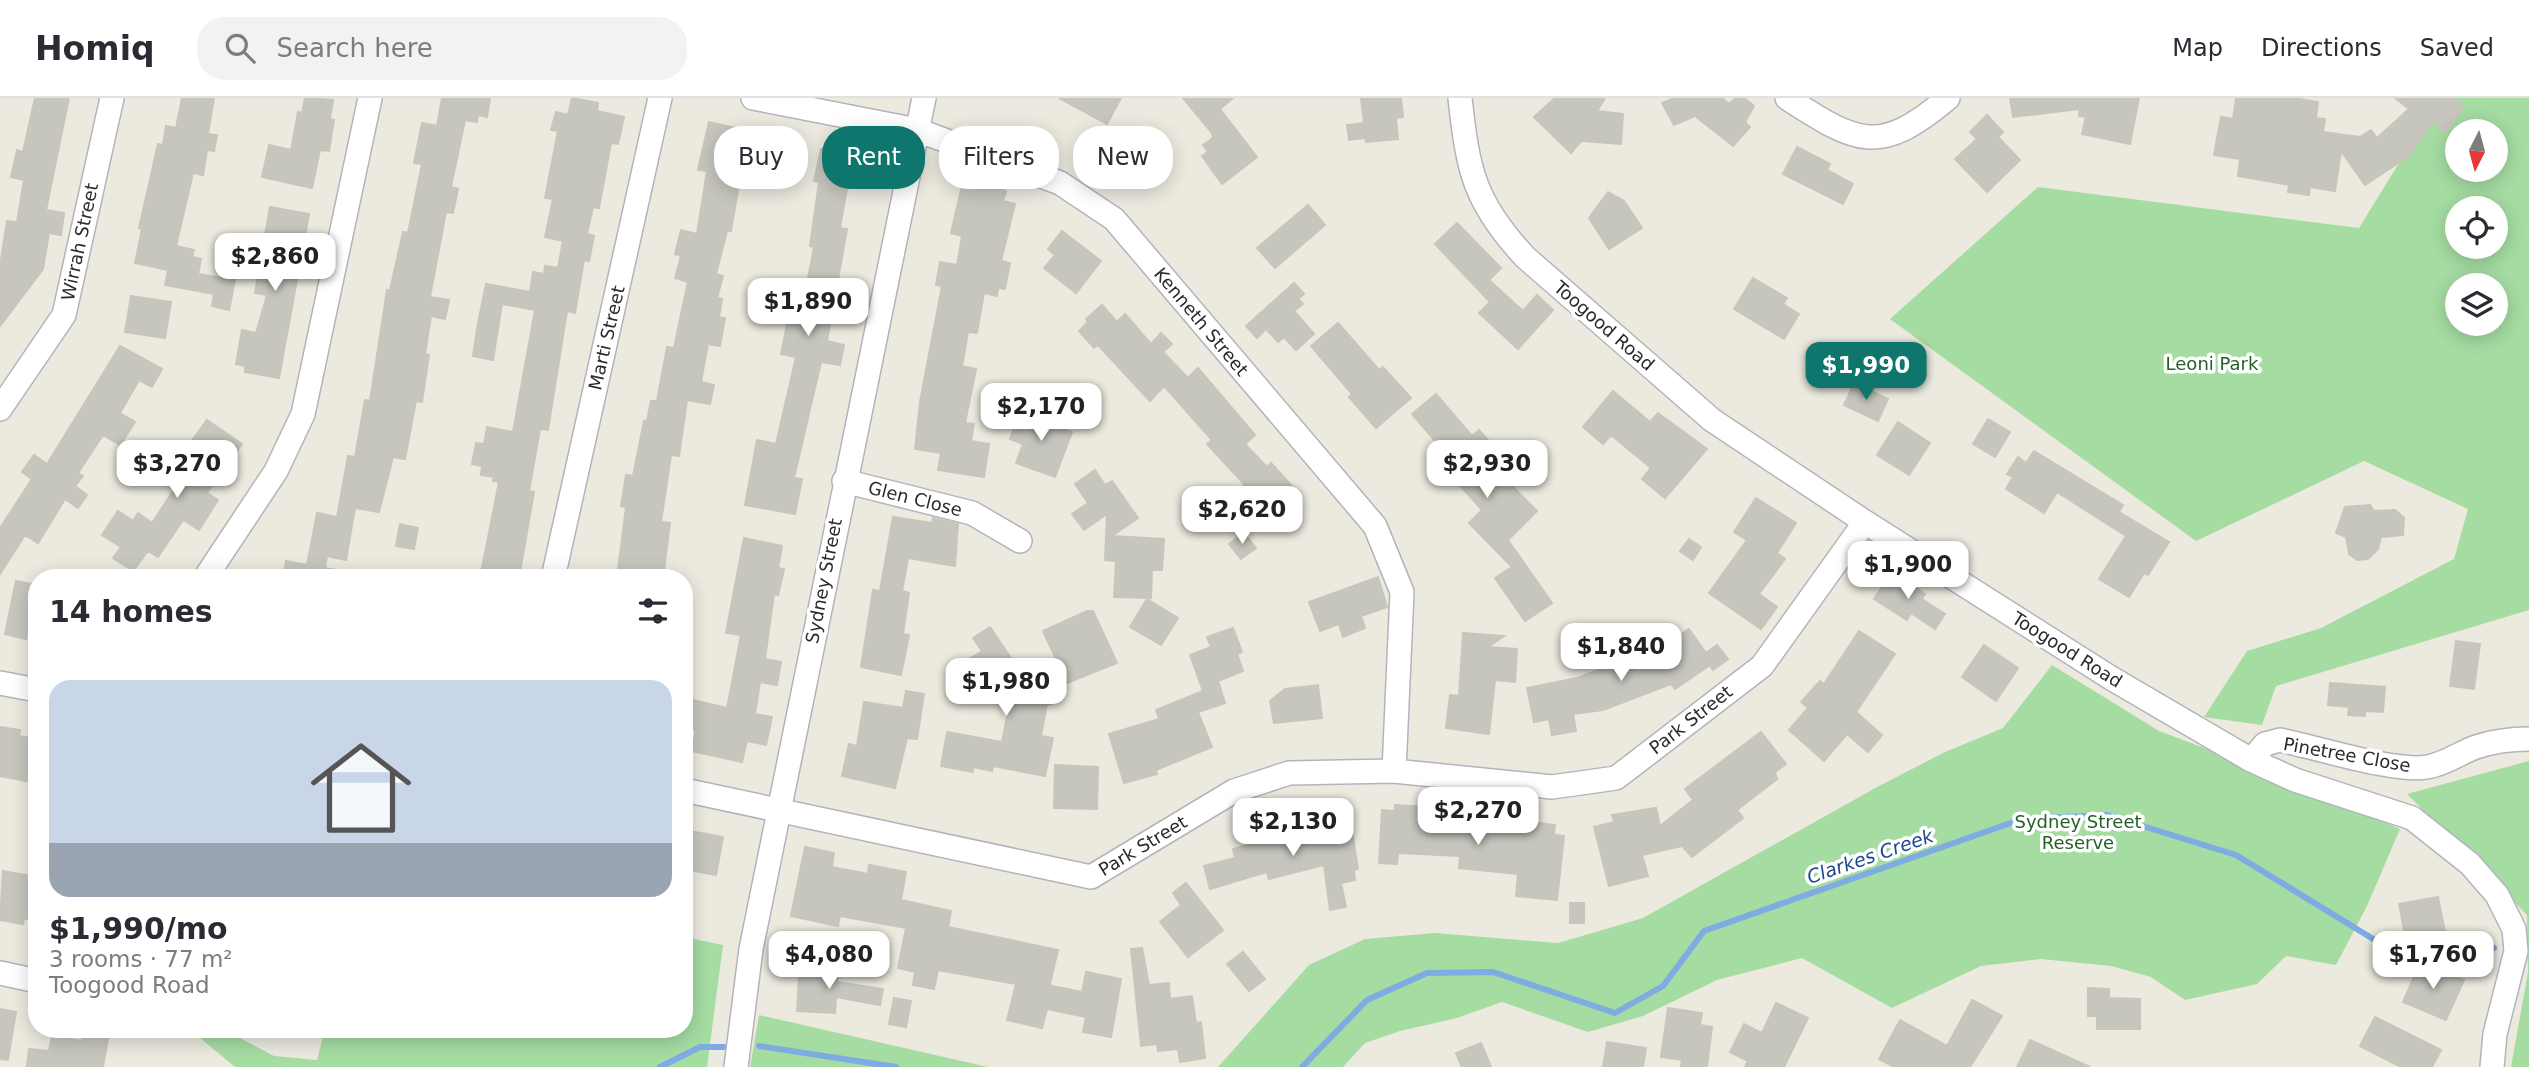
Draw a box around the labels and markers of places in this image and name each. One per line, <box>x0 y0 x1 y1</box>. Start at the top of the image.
pin: $2,860 <box>218 234 332 293</box>
pin: $1,890 <box>751 278 865 338</box>
pin: $1,990 <box>1809 342 1923 402</box>
pin: $2,170 <box>984 384 1098 443</box>
pin: $3,270 <box>120 440 234 500</box>
pin: $2,930 <box>1430 440 1544 500</box>
pin: $2,620 <box>1185 486 1299 546</box>
pin: $1,900 <box>1851 542 1965 601</box>
pin: $1,840 <box>1564 624 1678 683</box>
pin: $1,980 <box>949 658 1063 718</box>
pin: $2,270 <box>1421 788 1535 847</box>
pin: $2,130 <box>1236 798 1350 858</box>
pin: $4,080 <box>772 932 886 991</box>
pin: $1,760 <box>2376 932 2490 991</box>

